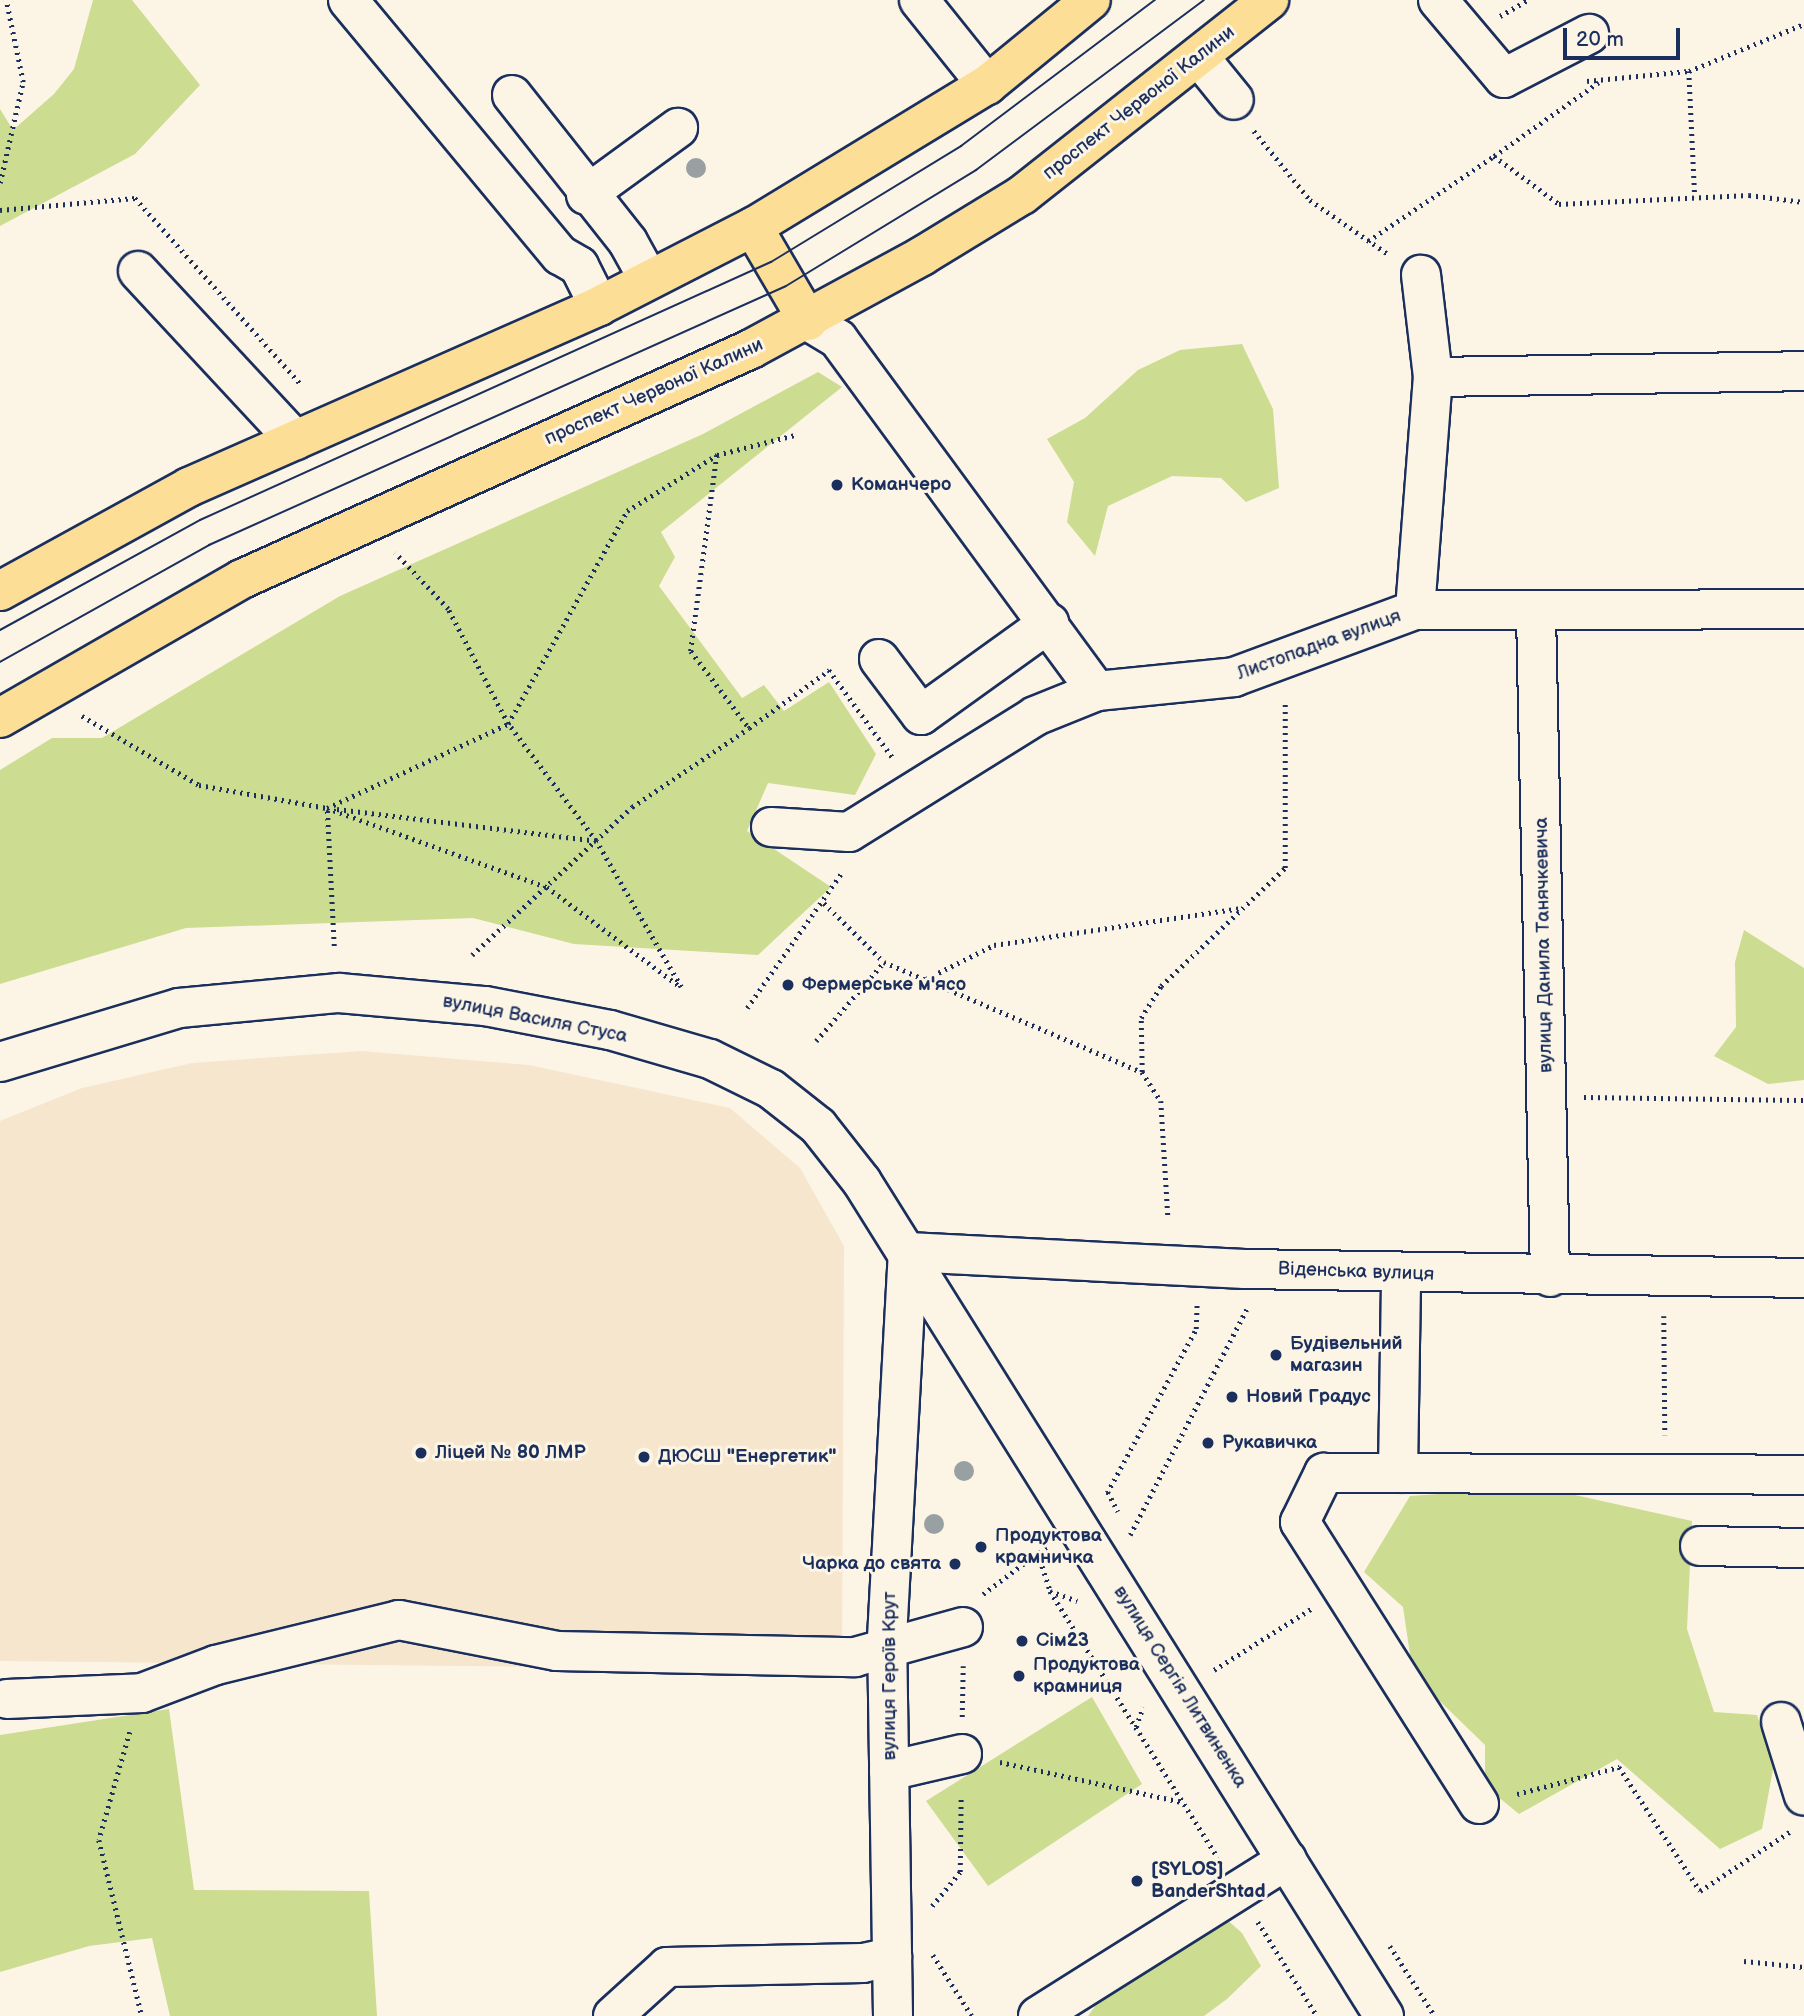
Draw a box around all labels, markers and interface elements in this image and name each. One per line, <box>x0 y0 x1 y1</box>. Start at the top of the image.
scale bar <box>1566 14 1683 58</box>
street label: проспект Червоної Калини <box>1039 21 1239 185</box>
text: 20 m <box>1576 27 1624 52</box>
street label: проспект Червоної Калини <box>541 333 767 451</box>
place label: Команчеро <box>851 474 951 496</box>
marker: Команчеро <box>829 477 845 493</box>
street label: Листопадна вулиця <box>1234 605 1404 685</box>
street label: вулиця Данила Танячкевича <box>1530 817 1558 1073</box>
place label: Фермерське м'ясо <box>802 974 966 996</box>
marker: Фермерське м'ясо <box>780 977 796 993</box>
street label: вулиця Василя Стуса <box>441 990 629 1048</box>
street label: Віденська вулиця <box>1277 1258 1435 1286</box>
place label: Будівельний магазин <box>1290 1333 1403 1377</box>
marker: Будівельний магазин <box>1268 1347 1284 1363</box>
place label: Новий Градус <box>1246 1386 1371 1408</box>
marker: Новий Градус <box>1224 1389 1240 1405</box>
place label: Рукавичка <box>1222 1432 1317 1454</box>
marker: Рукавичка <box>1200 1435 1216 1451</box>
place label: Ліцей № 80 ЛМР <box>435 1442 586 1464</box>
marker: Ліцей № 80 ЛМР <box>413 1445 429 1461</box>
place label: ДЮСШ "Енергетик" <box>658 1446 837 1468</box>
marker: ДЮСШ "Енергетик" <box>636 1449 652 1465</box>
place label: Продуктова крамничка <box>995 1525 1102 1569</box>
marker: Продуктова крамничка <box>973 1539 989 1555</box>
place label: Чарка до свята <box>802 1553 941 1575</box>
marker: Чарка до свята <box>947 1556 963 1572</box>
street label: вулиця Сергія Литвиненка <box>1108 1582 1252 1792</box>
street label: вулиця Героїв Крут <box>879 1592 901 1760</box>
place label: Сім23 <box>1036 1630 1089 1652</box>
marker: Сім23 <box>1014 1633 1030 1649</box>
place label: Продуктова крамниця <box>1033 1654 1140 1698</box>
marker: Продуктова крамниця <box>1011 1668 1027 1684</box>
place label: [SYLOS] BanderShtad <box>1151 1859 1265 1903</box>
marker: [SYLOS] BanderShtad <box>1129 1873 1145 1889</box>

